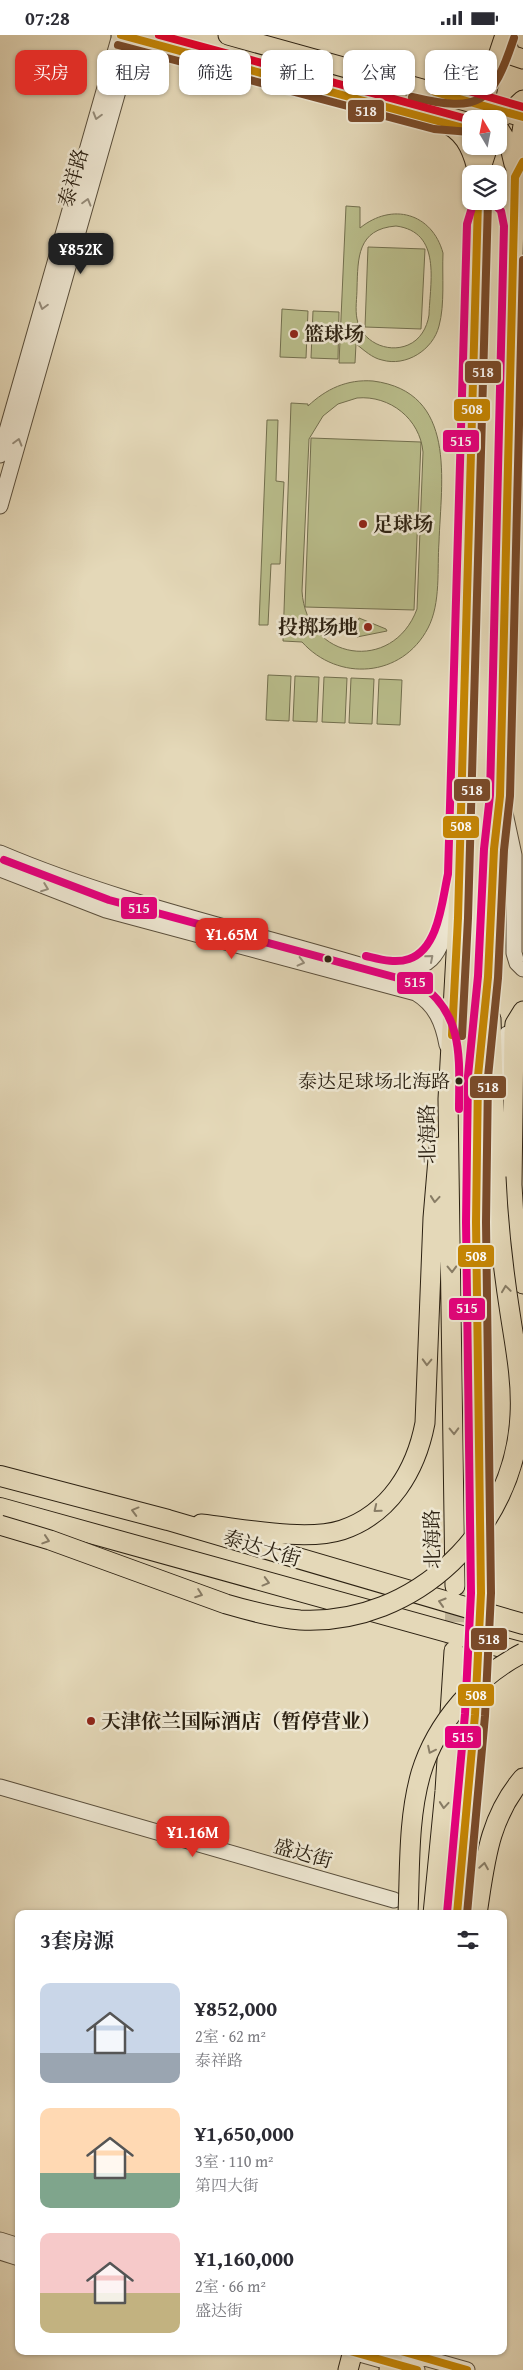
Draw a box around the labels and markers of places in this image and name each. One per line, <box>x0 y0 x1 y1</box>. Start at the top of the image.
pin: ¥852K <box>46 233 116 275</box>
place label: 篮球场 <box>304 319 364 348</box>
marker: 篮球场 <box>288 328 300 340</box>
place label: 足球场 <box>373 509 433 538</box>
marker: 足球场 <box>357 518 369 530</box>
place label: 投掷场地 <box>278 612 358 641</box>
marker: 投掷场地 <box>362 621 374 633</box>
pin: ¥1.65M <box>191 917 273 960</box>
unlabelled marker <box>323 954 333 964</box>
place label: 泰达足球场北海路 <box>298 1067 450 1095</box>
marker: 泰达足球场北海路 <box>454 1076 464 1086</box>
place label: 天津依兰国际酒店（暂停营业） <box>101 1706 381 1735</box>
marker: 天津依兰国际酒店（暂停营业） <box>85 1715 97 1727</box>
pin: ¥1.16M <box>152 1815 234 1858</box>

